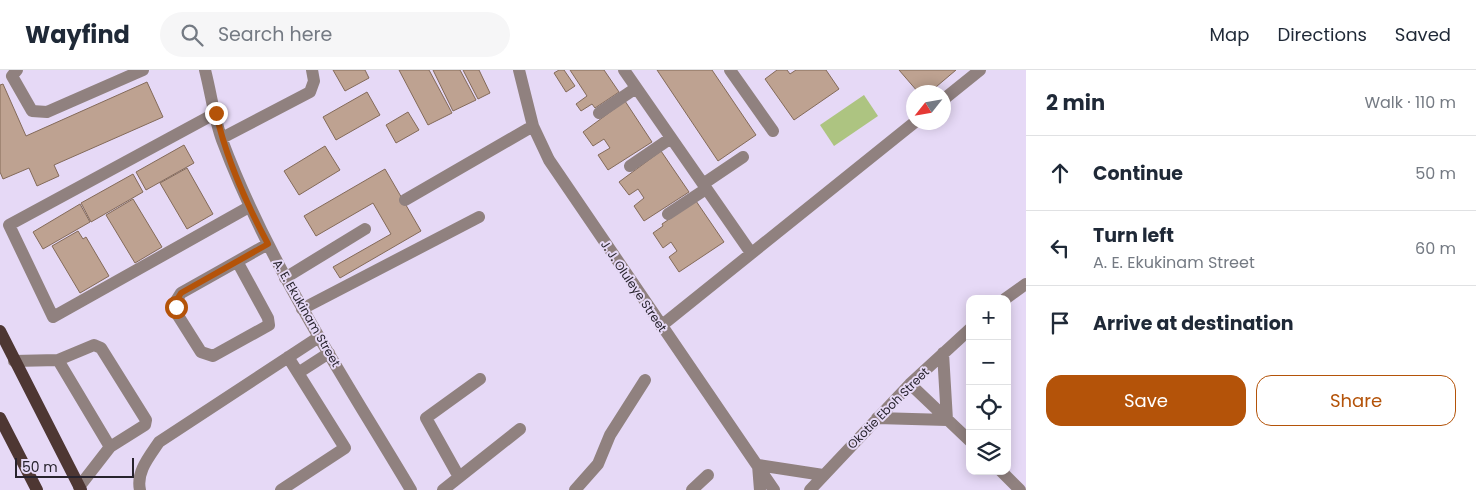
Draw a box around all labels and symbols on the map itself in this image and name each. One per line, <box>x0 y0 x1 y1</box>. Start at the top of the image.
north arrow <box>906 85 951 130</box>
route end <box>205 102 228 125</box>
street label: J. J. Oluleye Street <box>597 237 671 335</box>
street label: A. E. Ekukinam Street <box>269 256 345 370</box>
route start <box>165 296 188 319</box>
street label: Okotie Eboh Street <box>843 363 933 453</box>
scale bar <box>15 455 134 478</box>

